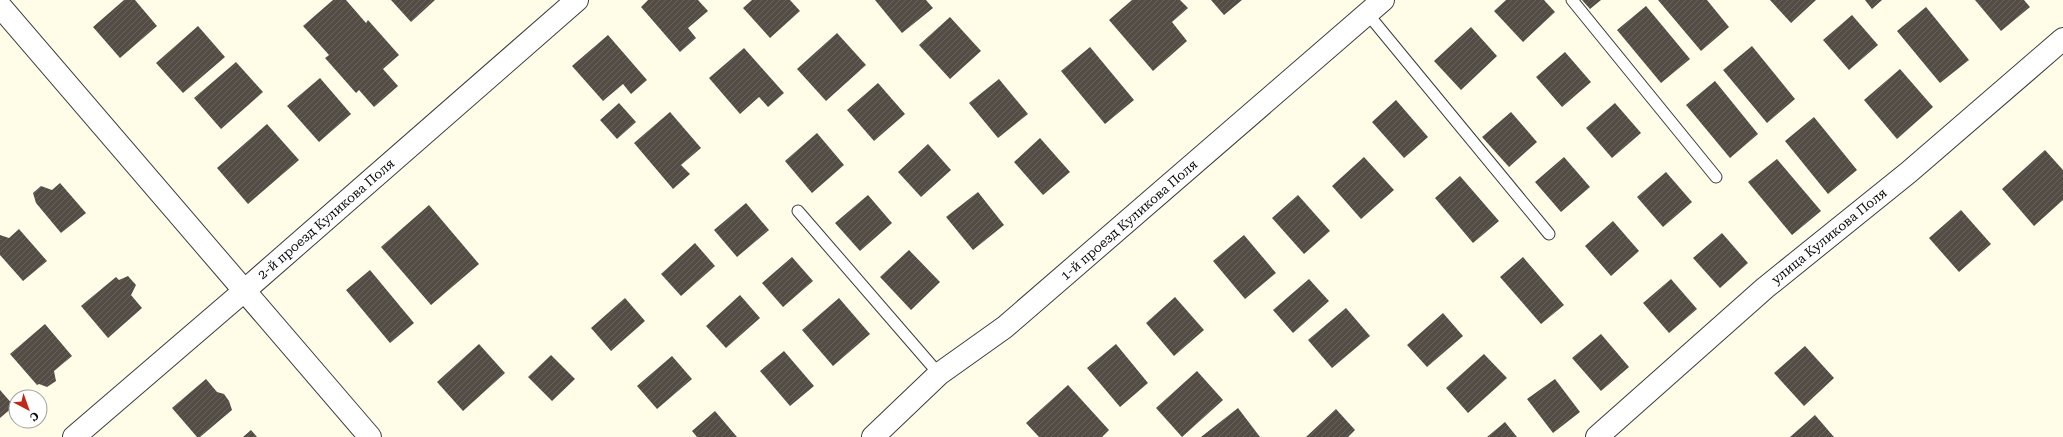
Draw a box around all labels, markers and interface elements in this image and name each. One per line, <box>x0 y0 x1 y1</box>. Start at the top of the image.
street label: 2-й проезд Куликова Поля <box>255 156 397 282</box>
street label: 1-й проезд Куликова Поля <box>1058 157 1200 283</box>
street label: улица Куликова Поля <box>1768 185 1890 287</box>
north arrow <box>8 389 48 429</box>
text: С <box>27 409 41 424</box>

